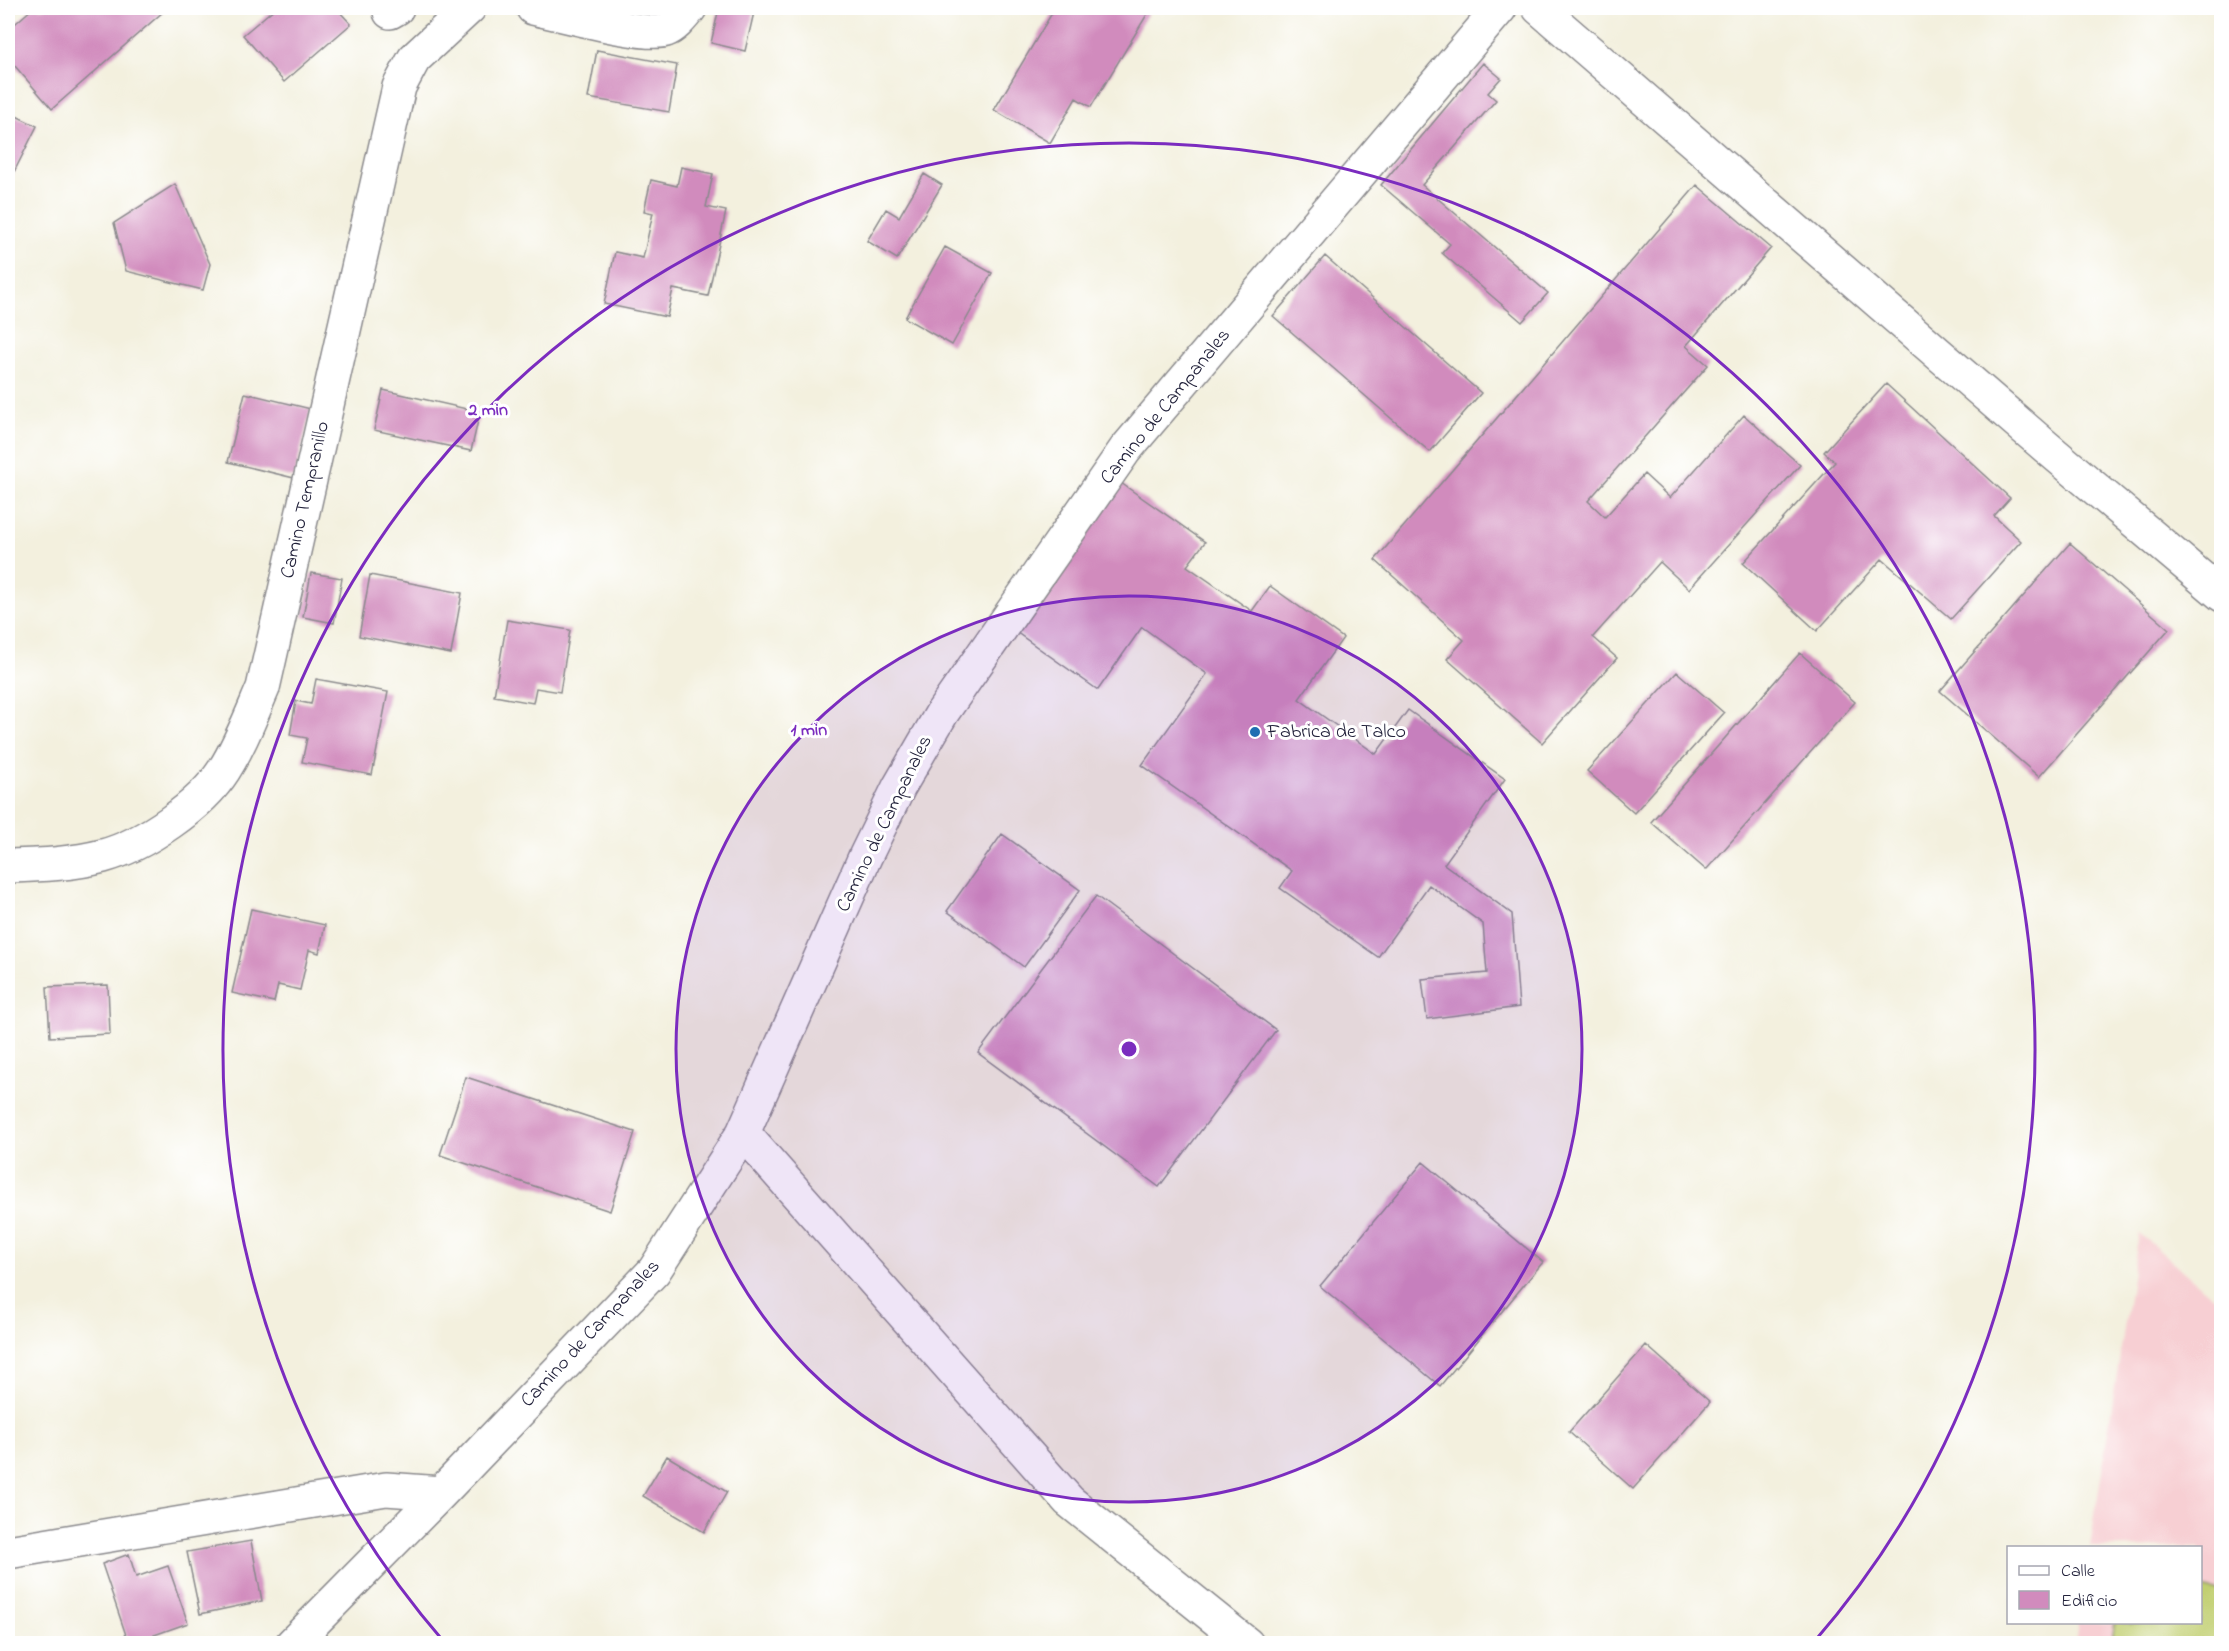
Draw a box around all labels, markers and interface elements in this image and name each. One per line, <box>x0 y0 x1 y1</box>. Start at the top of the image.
street label: Camino de Campanales <box>1094 323 1238 491</box>
text: 2 min <box>467 398 508 424</box>
street label: Camino Tempranillo <box>274 419 338 581</box>
text: 1 min <box>791 718 827 744</box>
place label: Fabrica de Talco <box>1266 718 1406 747</box>
marker: Fabrica de Talco <box>1248 725 1262 739</box>
street label: Camino de Campanales <box>830 731 940 917</box>
centre of rings <box>1119 1039 1139 1059</box>
street label: Camino de Campanales <box>514 1253 668 1415</box>
legend <box>2007 1546 2202 1624</box>
text: Calle <box>2061 1559 2096 1585</box>
text: Edificio <box>2061 1589 2117 1615</box>

